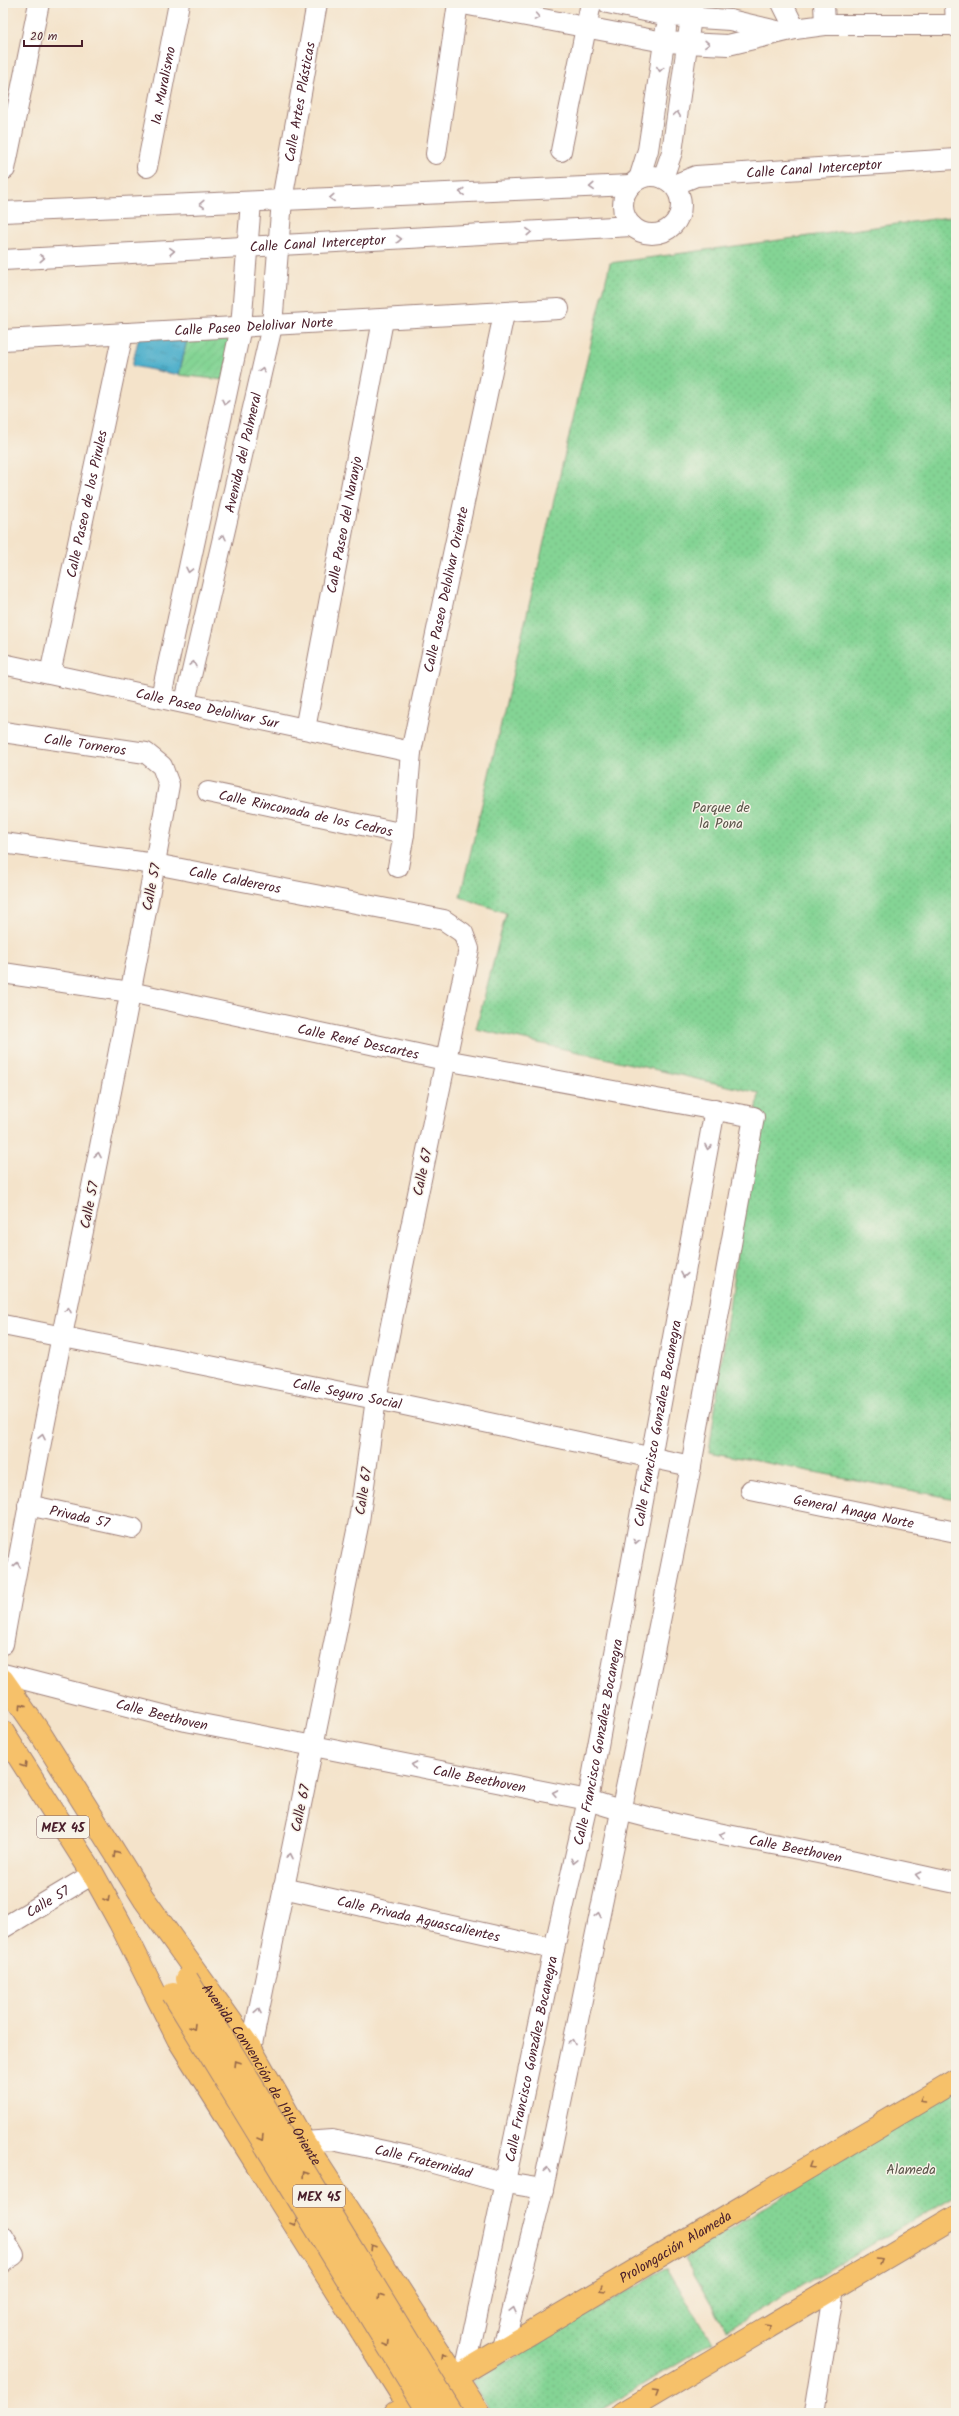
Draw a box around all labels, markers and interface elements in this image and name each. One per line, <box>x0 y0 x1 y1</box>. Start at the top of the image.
one-way arrow <box>534 12 540 21</box>
scale bar <box>24 22 82 48</box>
text: 20 m <box>30 27 58 46</box>
street label: Calle Artes Plásticas <box>279 40 322 164</box>
one-way arrow <box>704 40 710 48</box>
street label: 1a. Muralismo <box>145 45 182 127</box>
one-way arrow <box>656 66 665 72</box>
one-way arrow <box>672 111 681 117</box>
street label: Calle Canal Interceptor <box>746 154 884 185</box>
one-way arrow <box>589 182 595 191</box>
one-way arrow <box>459 188 465 197</box>
one-way arrow <box>329 194 335 202</box>
one-way arrow <box>199 199 205 208</box>
one-way arrow <box>526 227 532 236</box>
street label: Calle Canal Interceptor <box>249 229 387 259</box>
one-way arrow <box>396 234 402 243</box>
one-way arrow <box>169 247 175 255</box>
one-way arrow <box>39 254 45 262</box>
street label: Calle Paseo Delolivar Norte <box>174 312 334 342</box>
one-way arrow <box>257 367 265 373</box>
street label: Avenida del Palmeral <box>219 390 268 515</box>
one-way arrow <box>222 399 230 405</box>
street label: Calle Paseo de los Pirules <box>61 428 114 580</box>
street label: Calle Paseo del Naranjo <box>321 454 369 595</box>
street label: Calle Paseo Delolivar Oriente <box>418 504 475 675</box>
one-way arrow <box>218 534 226 541</box>
one-way arrow <box>185 567 193 573</box>
one-way arrow <box>189 661 197 667</box>
street label: Calle Paseo Delolivar Sur <box>134 683 282 735</box>
street label: Calle Torneros <box>42 728 128 762</box>
street label: Calle Rinconada de los Cedros <box>216 785 395 843</box>
park label: Parque de la Pona <box>692 797 750 835</box>
street label: Calle 57 <box>137 861 167 913</box>
street label: Calle Caldereros <box>187 861 283 900</box>
street label: Calle René Descartes <box>295 1018 421 1066</box>
one-way arrow <box>704 1144 712 1151</box>
street label: Calle 67 <box>407 1146 439 1198</box>
one-way arrow <box>93 1151 102 1158</box>
street label: Calle 57 <box>75 1179 105 1231</box>
one-way arrow <box>681 1272 689 1278</box>
one-way arrow <box>63 1306 71 1313</box>
street label: Calle Francisco González Bocanegra <box>628 1318 688 1529</box>
street label: Calle Seguro Social <box>291 1373 404 1416</box>
one-way arrow <box>37 1434 45 1440</box>
street label: Calle 67 <box>350 1465 378 1516</box>
street label: General Anaya Norte <box>791 1489 917 1535</box>
street label: Privada 57 <box>47 1500 112 1535</box>
one-way arrow <box>633 1538 641 1544</box>
one-way arrow <box>12 1561 21 1568</box>
street label: Calle Francisco González Bocanegra <box>568 1637 629 1848</box>
street label: Calle Beethoven <box>113 1693 210 1737</box>
one-way arrow <box>19 1703 27 1710</box>
street label: Calle Beethoven <box>431 1760 528 1800</box>
one-way arrow <box>19 1761 27 1768</box>
one-way arrow <box>411 1761 417 1770</box>
street label: Calle 67 <box>285 1782 317 1834</box>
one-way arrow <box>552 1790 558 1798</box>
road number: MEX 45 <box>37 1816 89 1838</box>
street label: Calle Beethoven <box>747 1830 844 1870</box>
one-way arrow <box>719 1831 725 1839</box>
one-way arrow <box>113 1851 121 1858</box>
one-way arrow <box>285 1853 293 1859</box>
one-way arrow <box>570 1857 579 1864</box>
one-way arrow <box>915 1872 921 1880</box>
street label: Calle 57 <box>22 1880 75 1924</box>
street label: Calle Privada Aguascalientes <box>335 1890 502 1949</box>
one-way arrow <box>103 1895 110 1902</box>
one-way arrow <box>594 1912 602 1918</box>
street label: Calle Francisco González Bocanegra <box>499 1954 564 2164</box>
street label: Avenida Convención de 1914 Oriente <box>196 1979 327 2171</box>
one-way arrow <box>254 2007 262 2014</box>
one-way arrow <box>189 2023 196 2030</box>
one-way arrow <box>568 2039 576 2046</box>
one-way arrow <box>234 2060 241 2067</box>
one-way arrow <box>919 2095 926 2103</box>
one-way arrow <box>257 2134 264 2141</box>
street label: Calle Fraternidad <box>372 2139 476 2185</box>
park label: Alameda <box>886 2159 936 2181</box>
one-way arrow <box>807 2162 815 2169</box>
one-way arrow <box>542 2167 550 2173</box>
one-way arrow <box>302 2171 309 2178</box>
road number: MEX 45 <box>293 2185 345 2207</box>
street label: Prolongación Alameda <box>615 2205 736 2289</box>
one-way arrow <box>289 2219 296 2226</box>
one-way arrow <box>370 2244 378 2251</box>
one-way arrow <box>876 2259 883 2266</box>
one-way arrow <box>599 2285 606 2292</box>
one-way arrow <box>377 2293 385 2300</box>
one-way arrow <box>508 2307 516 2313</box>
one-way arrow <box>764 2325 771 2332</box>
one-way arrow <box>383 2340 390 2347</box>
one-way arrow <box>441 2353 449 2360</box>
one-way arrow <box>652 2391 659 2398</box>

